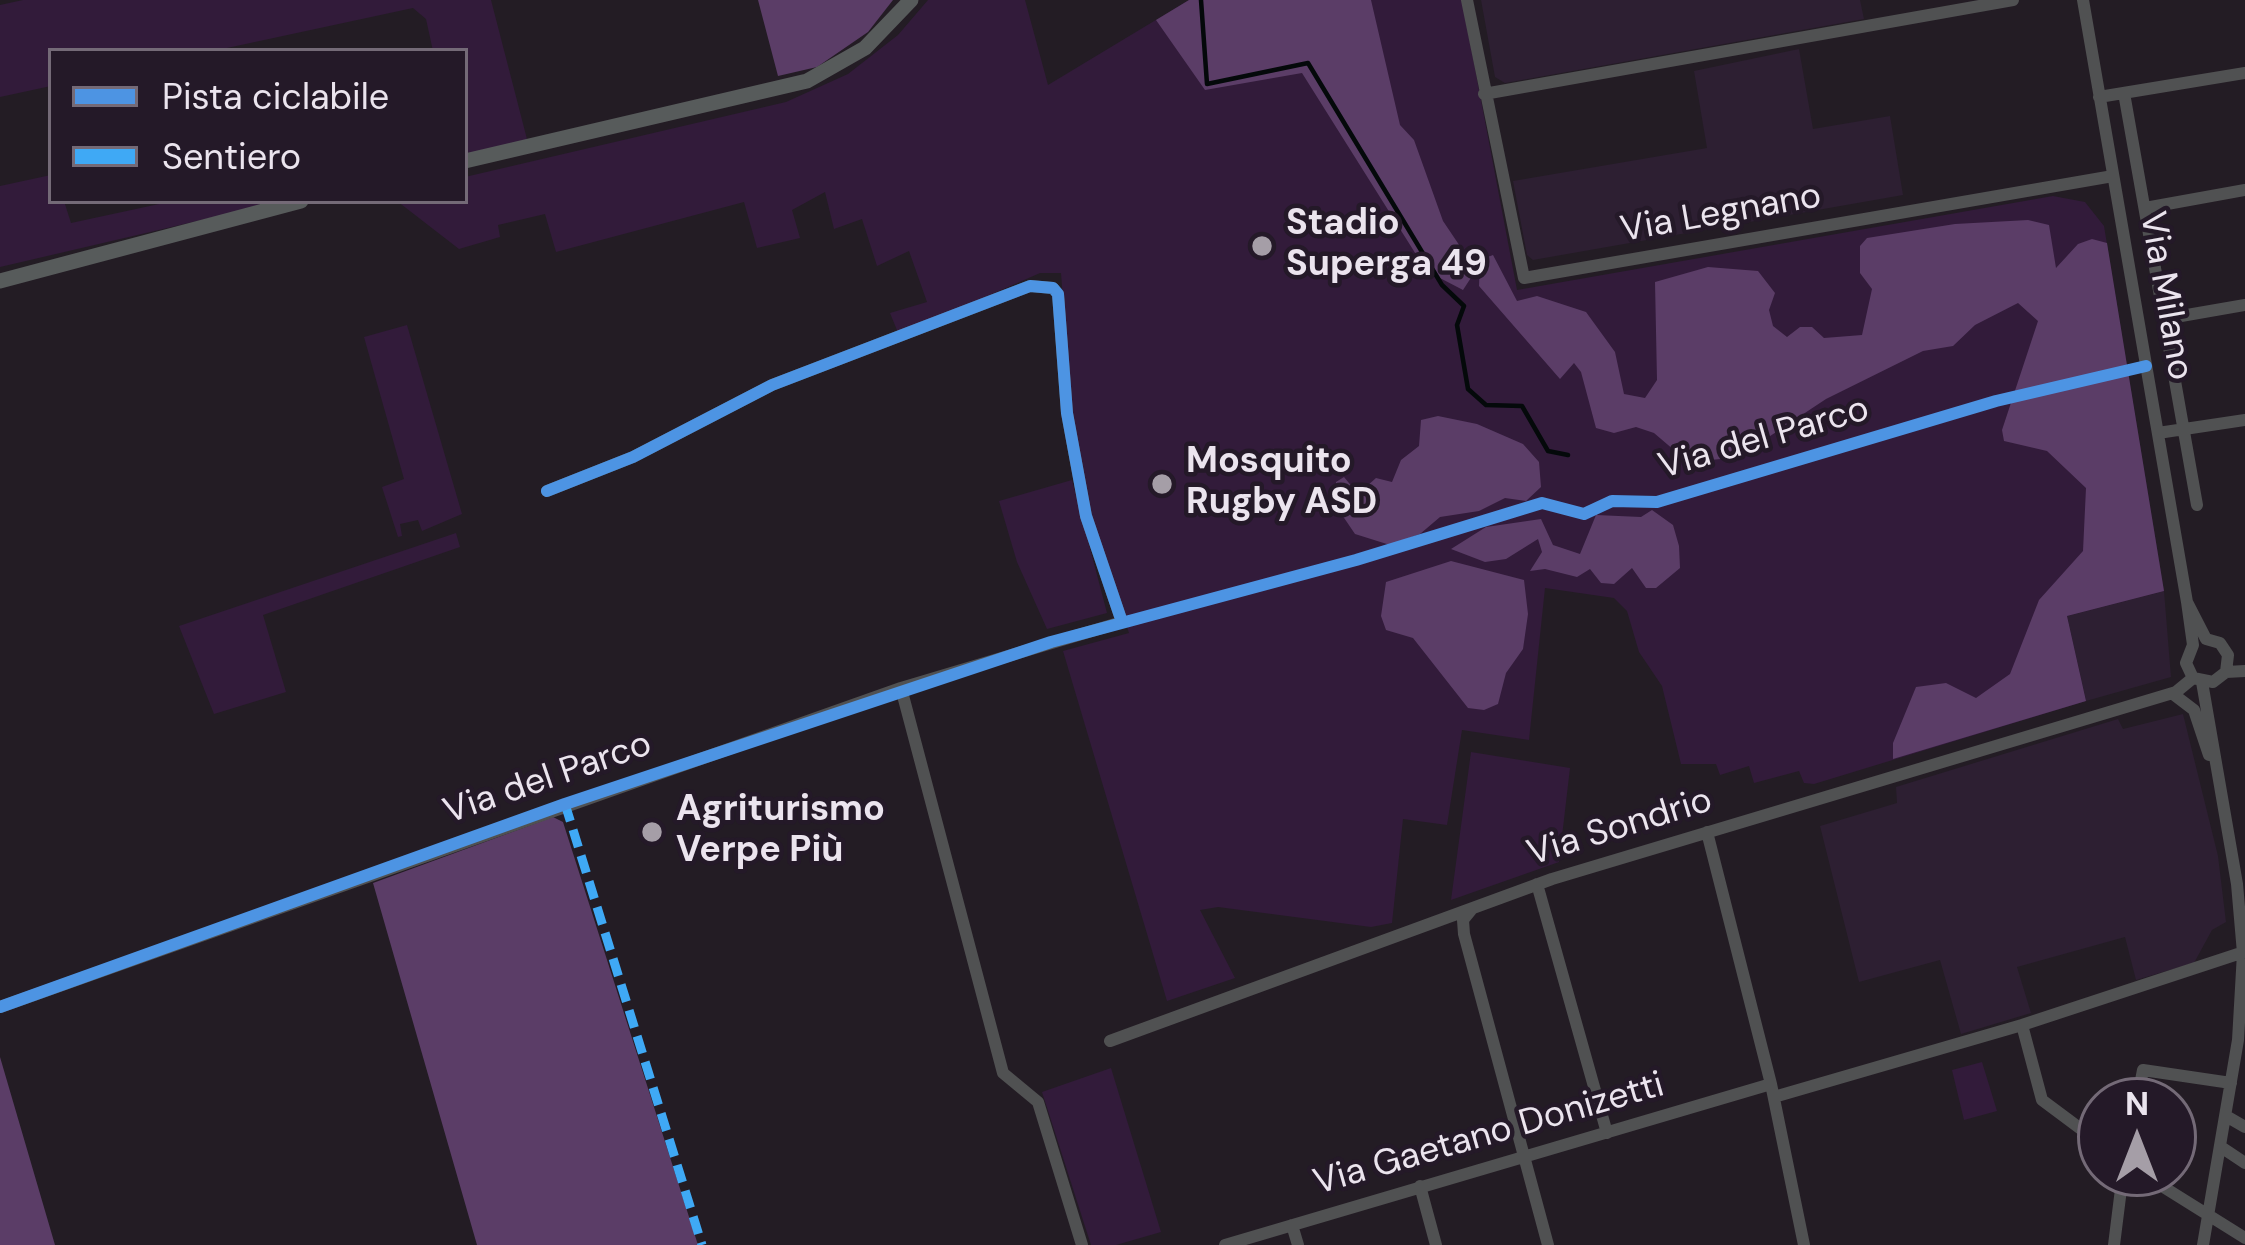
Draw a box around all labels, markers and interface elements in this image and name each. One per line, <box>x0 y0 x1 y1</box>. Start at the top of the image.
legend <box>48 48 468 204</box>
text: Pista ciclabile <box>162 73 389 120</box>
text: Sentiero <box>162 133 301 180</box>
street label: Via Legnano <box>1617 175 1825 253</box>
place label: Stadio Superga 49 <box>1286 203 1487 288</box>
street label: Via Milano <box>2129 208 2201 384</box>
marker: Stadio Superga 49 <box>1249 233 1275 259</box>
street label: Via del Parco <box>1654 388 1874 490</box>
place label: Mosquito Rugby ASD <box>1186 441 1377 526</box>
marker: Mosquito Rugby ASD <box>1149 471 1175 497</box>
street label: Via del Parco <box>439 723 657 835</box>
street label: Via Sondrio <box>1523 779 1717 877</box>
place label: Agriturismo Verpe Più <box>676 789 885 874</box>
marker: Agriturismo Verpe Più <box>639 819 665 845</box>
street label: Via Gaetano Donizetti <box>1309 1064 1669 1206</box>
north arrow <box>2077 1077 2197 1197</box>
text: N <box>2125 1082 2149 1125</box>

